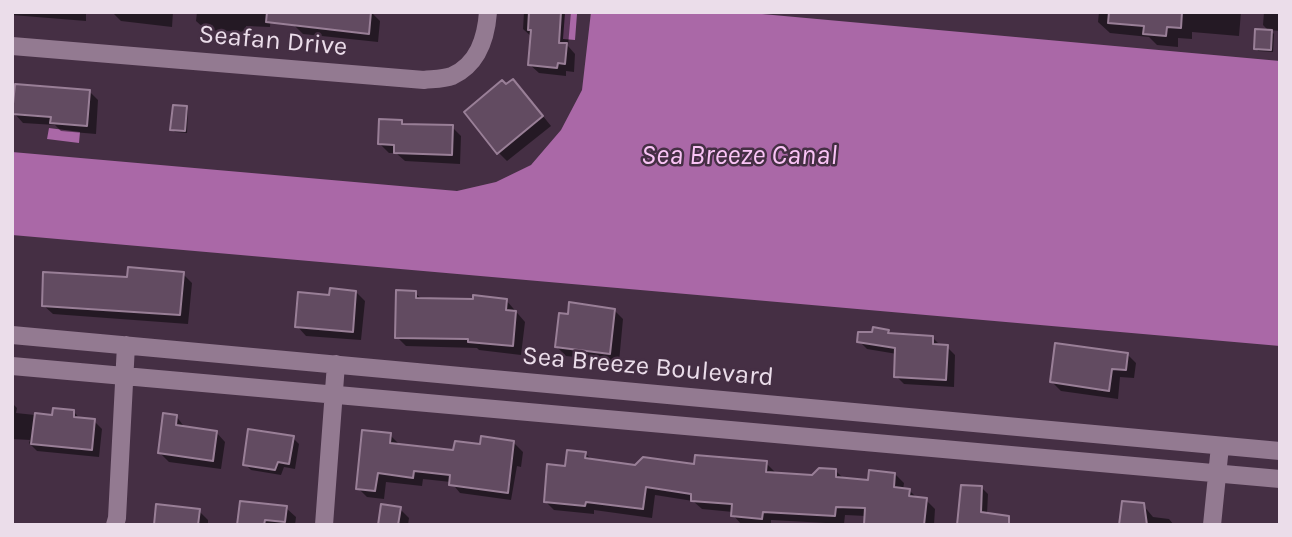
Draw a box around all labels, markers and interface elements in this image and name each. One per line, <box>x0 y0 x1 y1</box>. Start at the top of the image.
street label: Seafan Drive <box>197 19 349 63</box>
water label: Sea Breeze Canal <box>641 139 837 173</box>
street label: Sea Breeze Boulevard <box>521 340 775 394</box>

